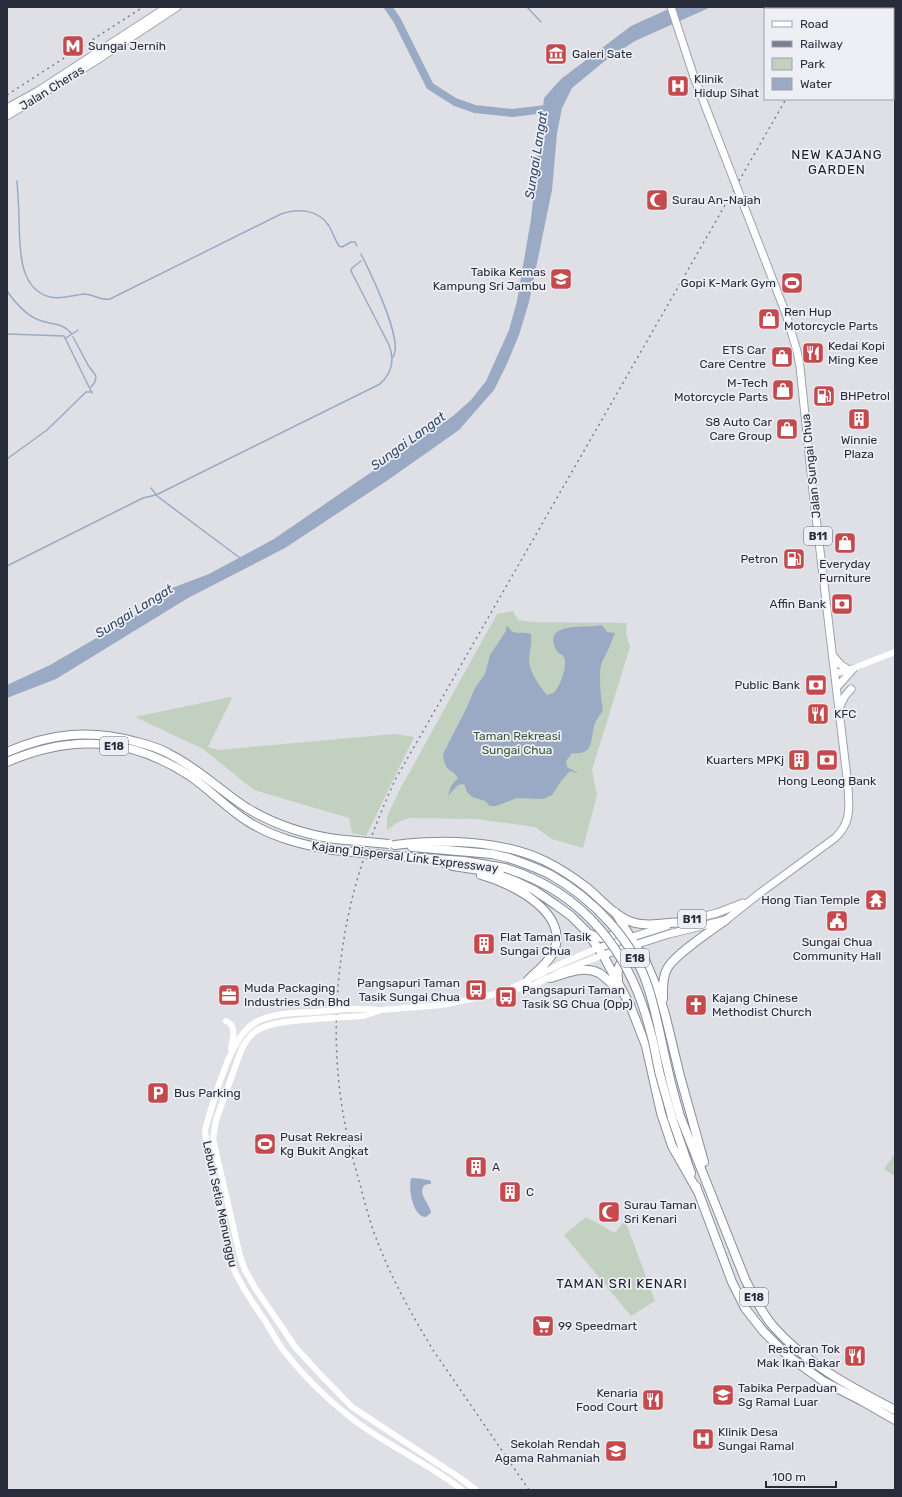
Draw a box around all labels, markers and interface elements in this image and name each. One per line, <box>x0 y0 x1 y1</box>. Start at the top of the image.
legend <box>764 8 894 100</box>
text: Road <box>800 17 828 31</box>
metro station icon: Sungai Jernih <box>60 33 86 59</box>
text: Railway <box>800 37 843 51</box>
place label: Sungai Jernih <box>88 39 166 53</box>
museum icon: Galeri Sate <box>543 41 569 67</box>
place label: Galeri Sate <box>572 47 633 61</box>
text: Park <box>800 57 826 71</box>
street label: Jalan Cheras <box>17 63 87 113</box>
place label: Klinik Hidup Sihat <box>694 72 759 100</box>
hospital icon: Klinik Hidup Sihat <box>665 73 691 99</box>
text: Water <box>800 77 832 91</box>
water label: Sungai Langat <box>522 109 551 200</box>
district label: NEW KAJANG GARDEN <box>791 147 883 177</box>
mosque icon: Surau An-Najah <box>644 187 670 213</box>
place label: Surau An-Najah <box>672 193 761 207</box>
place label: Tabika Kemas Kampung Sri Jambu <box>433 265 546 293</box>
school or university icon: Tabika Kemas Kampung Sri Jambu <box>548 266 574 292</box>
sports icon: Gopi K-Mark Gym <box>779 270 805 296</box>
place label: Gopi K-Mark Gym <box>681 276 776 290</box>
place label: Ren Hup Motorcycle Parts <box>784 305 878 333</box>
shop icon: Ren Hup Motorcycle Parts <box>756 306 782 332</box>
place label: Kedai Kopi Ming Kee <box>828 339 885 367</box>
restaurant icon: Kedai Kopi Ming Kee <box>800 340 826 366</box>
place label: ETS Car Care Centre <box>700 343 766 371</box>
shop icon: ETS Car Care Centre <box>769 344 795 370</box>
place label: M-Tech Motorcycle Parts <box>674 376 768 404</box>
shop icon: M-Tech Motorcycle Parts <box>770 377 796 403</box>
fuel station icon: BHPetrol <box>811 383 837 409</box>
place label: BHPetrol <box>840 389 890 403</box>
building icon: Winnie Plaza <box>846 406 872 432</box>
water label: Sungai Langat <box>368 408 450 474</box>
street label: Jalan Sungai Chua <box>799 413 823 519</box>
place label: S8 Auto Car Care Group <box>705 415 772 443</box>
shop icon: S8 Auto Car Care Group <box>774 416 800 442</box>
place label: Winnie Plaza <box>841 433 878 461</box>
road number: B11 <box>804 527 832 545</box>
shop icon: Everyday Furniture <box>832 530 858 556</box>
fuel station icon: Petron <box>781 546 807 572</box>
place label: Petron <box>740 552 778 566</box>
place label: Everyday Furniture <box>819 557 871 585</box>
water label: Sungai Langat <box>92 581 177 642</box>
bank icon: Affin Bank <box>829 591 855 617</box>
place label: Affin Bank <box>770 597 827 611</box>
bank icon: Public Bank <box>803 672 829 698</box>
place label: Public Bank <box>734 678 801 692</box>
restaurant icon: KFC <box>805 701 831 727</box>
place label: KFC <box>834 707 856 721</box>
park label: Taman Rekreasi Sungai Chua <box>473 729 561 757</box>
road number: E18 <box>100 737 128 755</box>
building icon: Kuarters MPKj <box>786 747 812 773</box>
bank icon: Hong Leong Bank <box>814 747 840 773</box>
place label: Kuarters MPKj <box>706 753 784 767</box>
place label: Hong Leong Bank <box>778 774 877 788</box>
street label: Kajang Dispersal Link Expressway <box>311 839 499 875</box>
temple icon: Hong Tian Temple <box>863 887 889 913</box>
place label: Hong Tian Temple <box>761 893 860 907</box>
public building icon: Sungai Chua Community Hall <box>824 908 850 934</box>
road number: B11 <box>678 910 706 928</box>
place label: Flat Taman Tasik Sungai Chua <box>500 930 592 958</box>
building icon: Flat Taman Tasik Sungai Chua <box>471 931 497 957</box>
place label: Sungai Chua Community Hall <box>793 935 881 963</box>
road number: E18 <box>621 949 649 967</box>
place label: Pangsapuri Taman Tasik Sungai Chua <box>357 976 460 1004</box>
bus stop icon: Pangsapuri Taman Tasik Sungai Chua <box>463 977 489 1003</box>
place label: Muda Packaging Industries Sdn Bhd <box>244 981 350 1009</box>
office icon: Muda Packaging Industries Sdn Bhd <box>216 982 242 1008</box>
place label: Pangsapuri Taman Tasik SG Chua (Opp) <box>522 983 633 1011</box>
bus stop icon: Pangsapuri Taman Tasik SG Chua (Opp) <box>493 984 519 1010</box>
place label: Kajang Chinese Methodist Church <box>712 991 812 1019</box>
church icon: Kajang Chinese Methodist Church <box>683 992 709 1018</box>
parking icon: Bus Parking <box>145 1080 171 1106</box>
place label: Bus Parking <box>174 1086 241 1100</box>
place label: Pusat Rekreasi Kg Bukit Angkat <box>280 1130 369 1158</box>
sports icon: Pusat Rekreasi Kg Bukit Angkat <box>252 1131 278 1157</box>
street label: Lebuh Setia Menunggu <box>200 1140 240 1268</box>
building icon: A <box>463 1154 489 1180</box>
place label: A <box>492 1160 500 1174</box>
building icon: C <box>497 1179 523 1205</box>
place label: C <box>526 1185 534 1199</box>
place label: Surau Taman Sri Kenari <box>624 1198 697 1226</box>
mosque icon: Surau Taman Sri Kenari <box>596 1199 622 1225</box>
district label: TAMAN SRI KENARI <box>556 1276 688 1291</box>
road number: E18 <box>740 1288 768 1306</box>
supermarket icon: 99 Speedmart <box>530 1313 556 1339</box>
place label: 99 Speedmart <box>558 1319 637 1333</box>
place label: Restoran Tok Mak Ikan Bakar <box>757 1342 841 1370</box>
restaurant icon: Restoran Tok Mak Ikan Bakar <box>842 1343 868 1369</box>
place label: Tabika Perpaduan Sg Ramal Luar <box>738 1381 837 1409</box>
school or university icon: Tabika Perpaduan Sg Ramal Luar <box>710 1382 736 1408</box>
place label: Kenaria Food Court <box>576 1386 638 1414</box>
restaurant icon: Kenaria Food Court <box>640 1387 666 1413</box>
place label: Klinik Desa Sungai Ramal <box>718 1425 794 1453</box>
hospital icon: Klinik Desa Sungai Ramal <box>690 1426 716 1452</box>
place label: Sekolah Rendah Agama Rahmaniah <box>495 1437 600 1465</box>
school or university icon: Sekolah Rendah Agama Rahmaniah <box>603 1438 629 1464</box>
scale bar <box>766 1463 836 1489</box>
text: 100 m <box>772 1470 806 1484</box>

